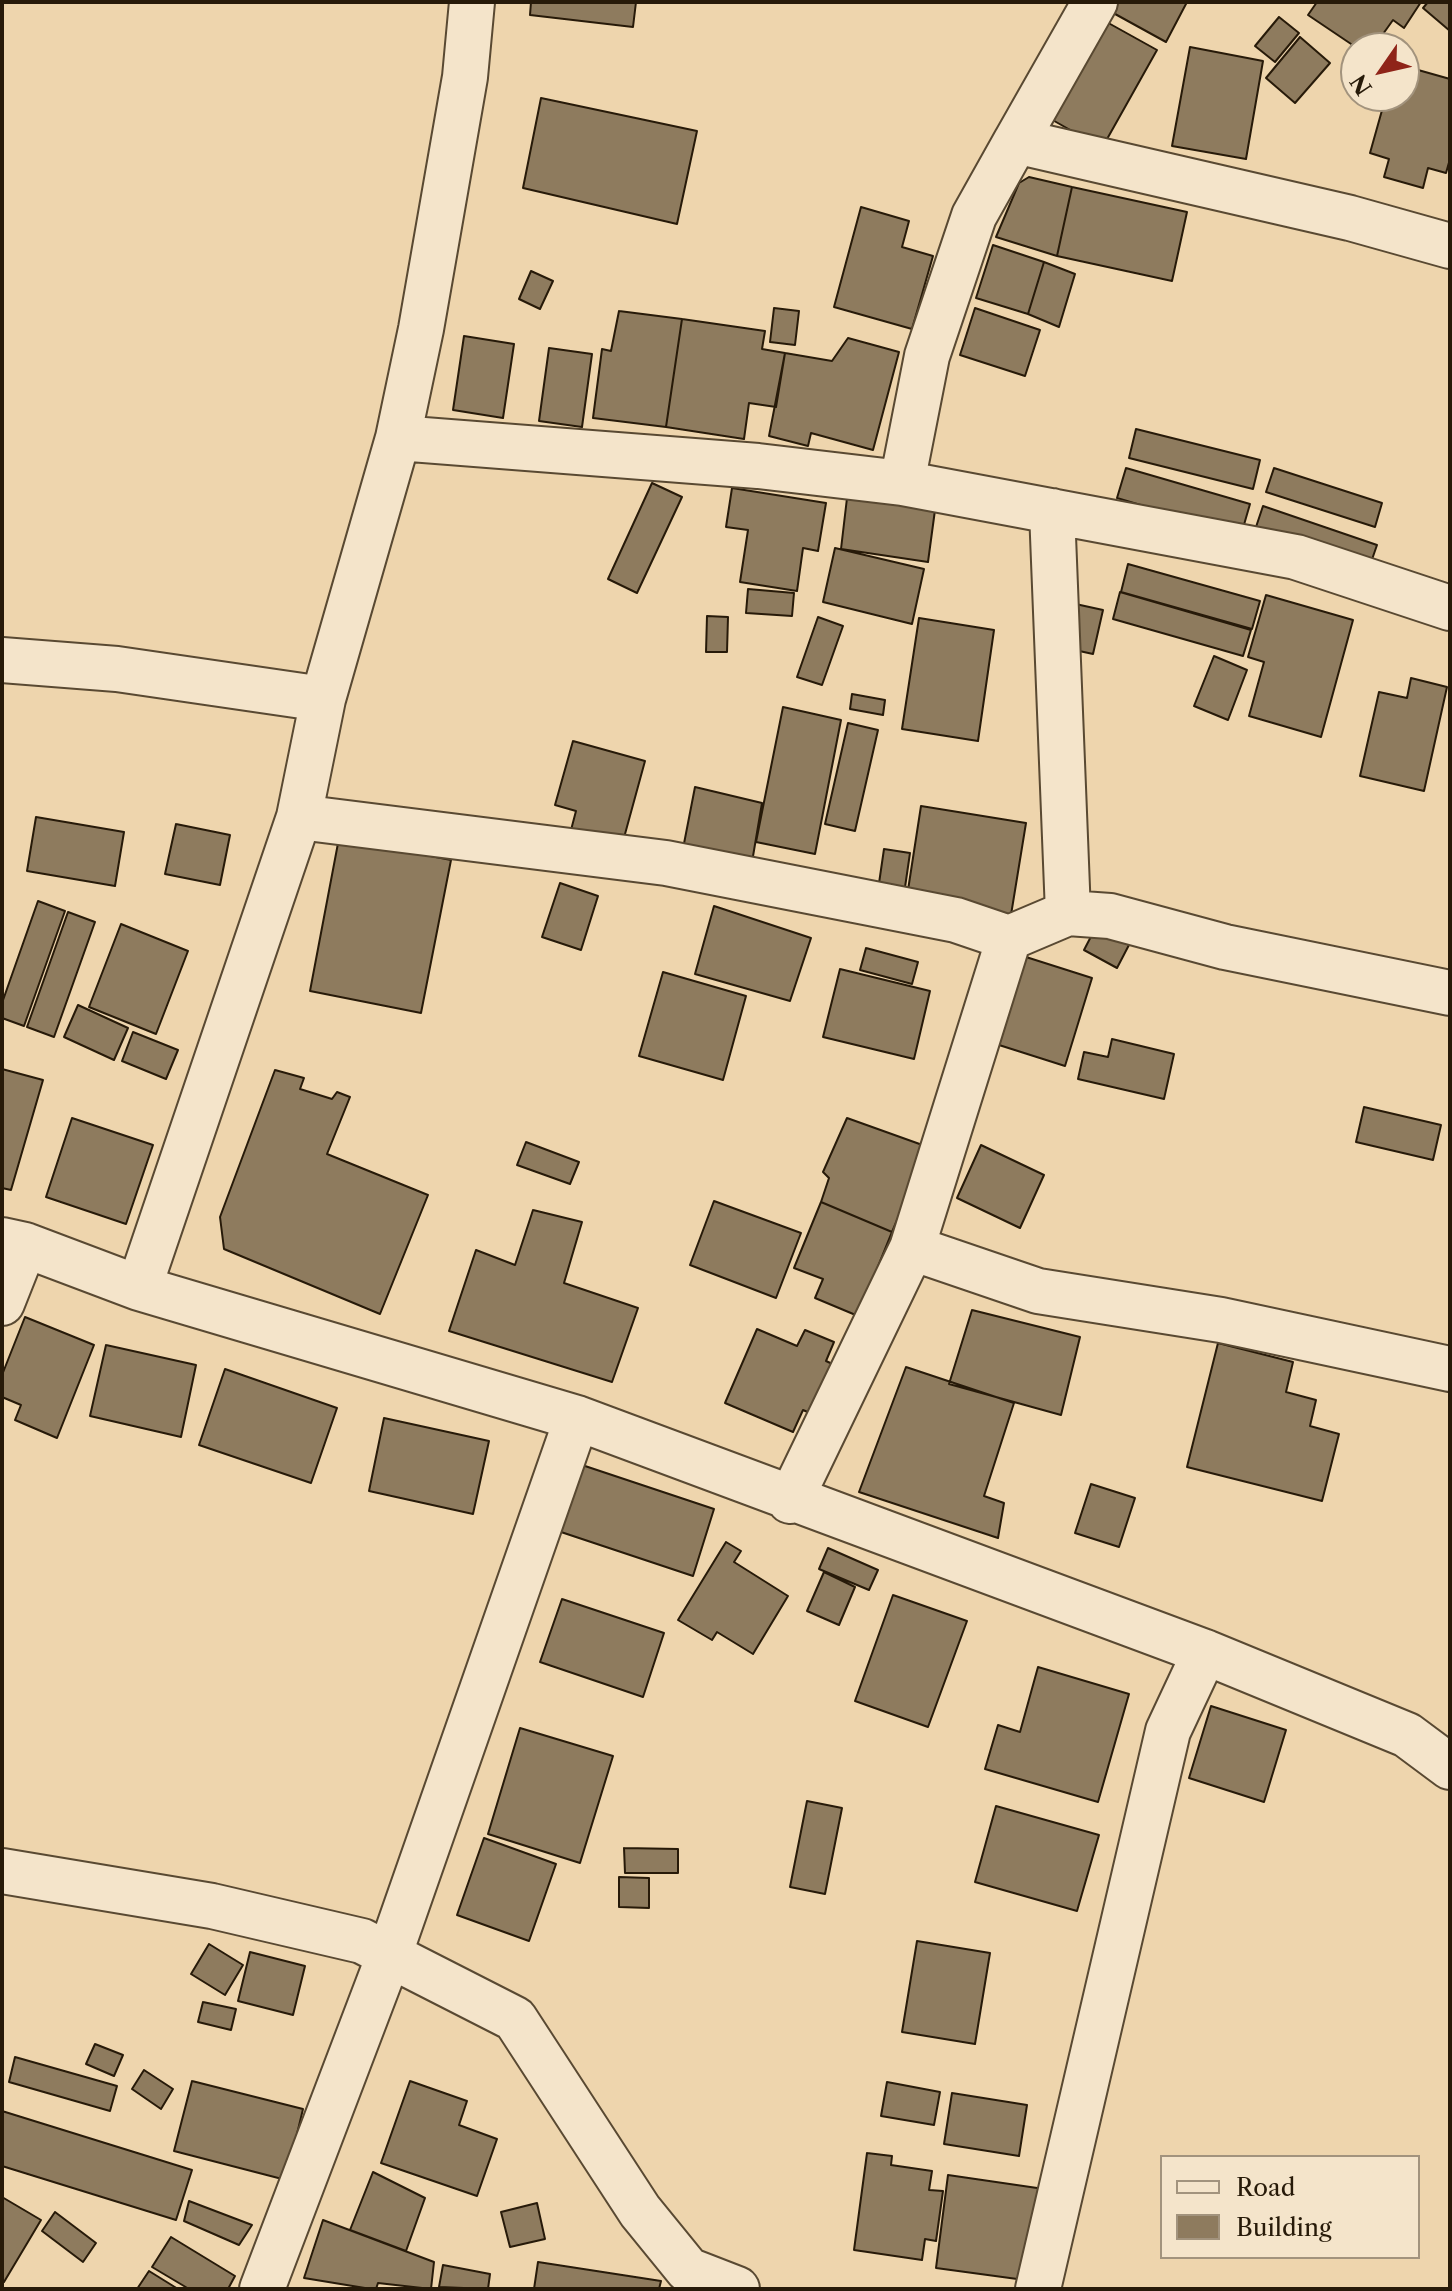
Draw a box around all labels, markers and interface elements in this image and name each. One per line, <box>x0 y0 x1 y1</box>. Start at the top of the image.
north arrow <box>1340 32 1420 112</box>
text: N <box>1345 69 1378 100</box>
legend <box>1160 2155 1420 2259</box>
text: Road <box>1236 2173 1295 2202</box>
text: Building <box>1236 2213 1332 2242</box>

